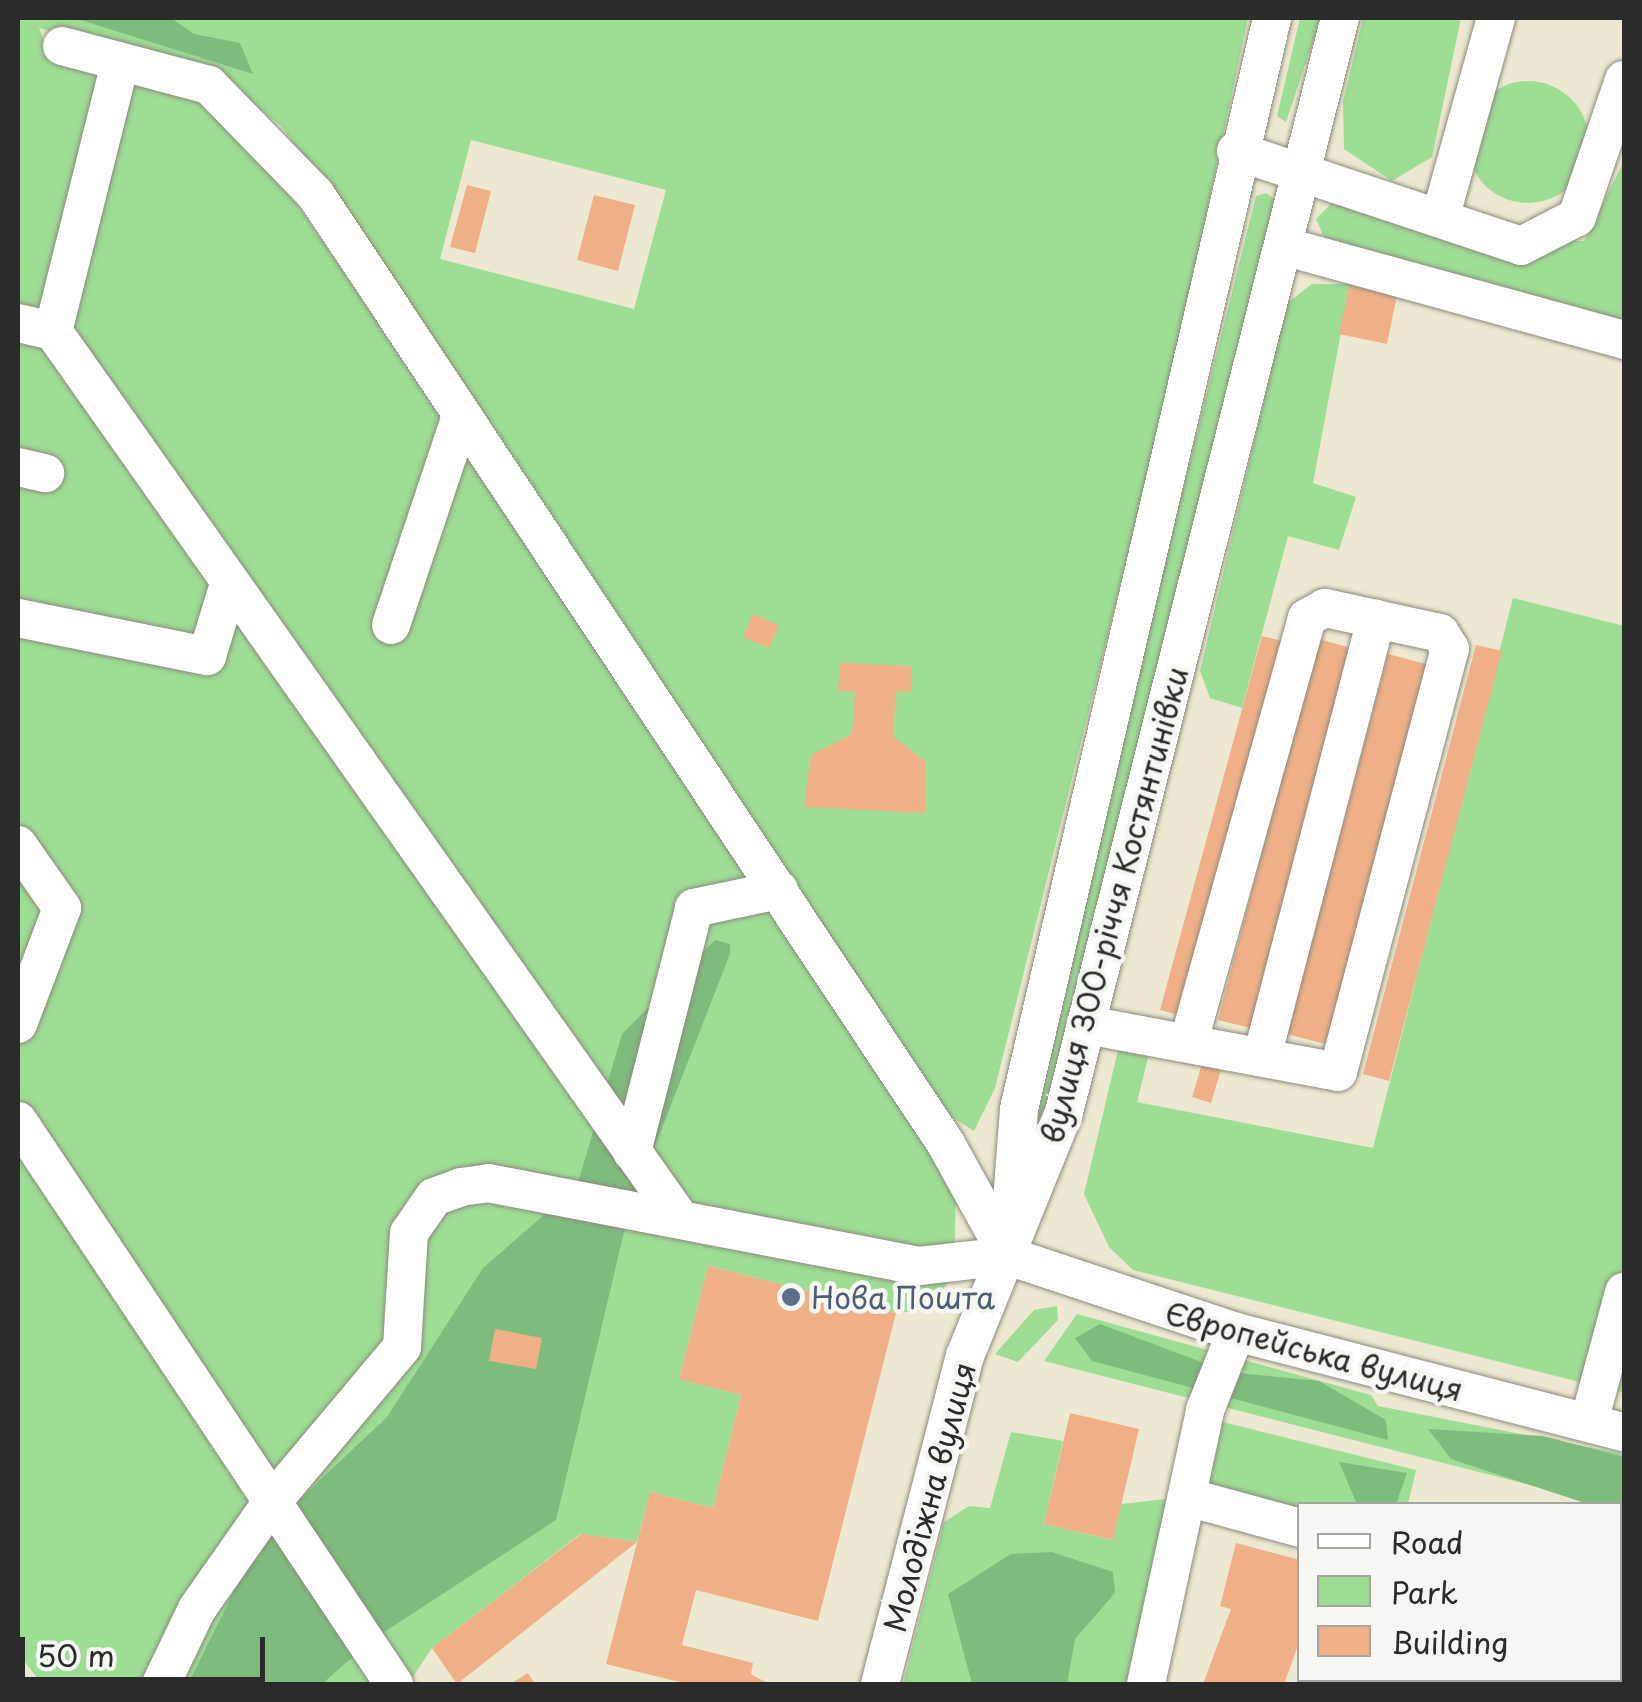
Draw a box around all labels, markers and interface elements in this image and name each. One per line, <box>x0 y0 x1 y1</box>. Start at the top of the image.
street label: вулиця 300-річчя Костянтинівки <box>1033 663 1195 1147</box>
place label: Нова Пошта <box>811 1279 997 1315</box>
marker: Нова Пошта <box>780 1286 802 1308</box>
street label: Європейська вулиця <box>1161 1294 1467 1408</box>
street label: Молодіжна вулиця <box>875 1357 983 1637</box>
legend <box>1297 1502 1622 1682</box>
text: Road <box>1391 1519 1464 1564</box>
text: Park <box>1391 1569 1458 1614</box>
scale bar <box>25 1617 270 1679</box>
text: Building <box>1391 1619 1508 1664</box>
text: 50 m <box>37 1632 115 1677</box>

